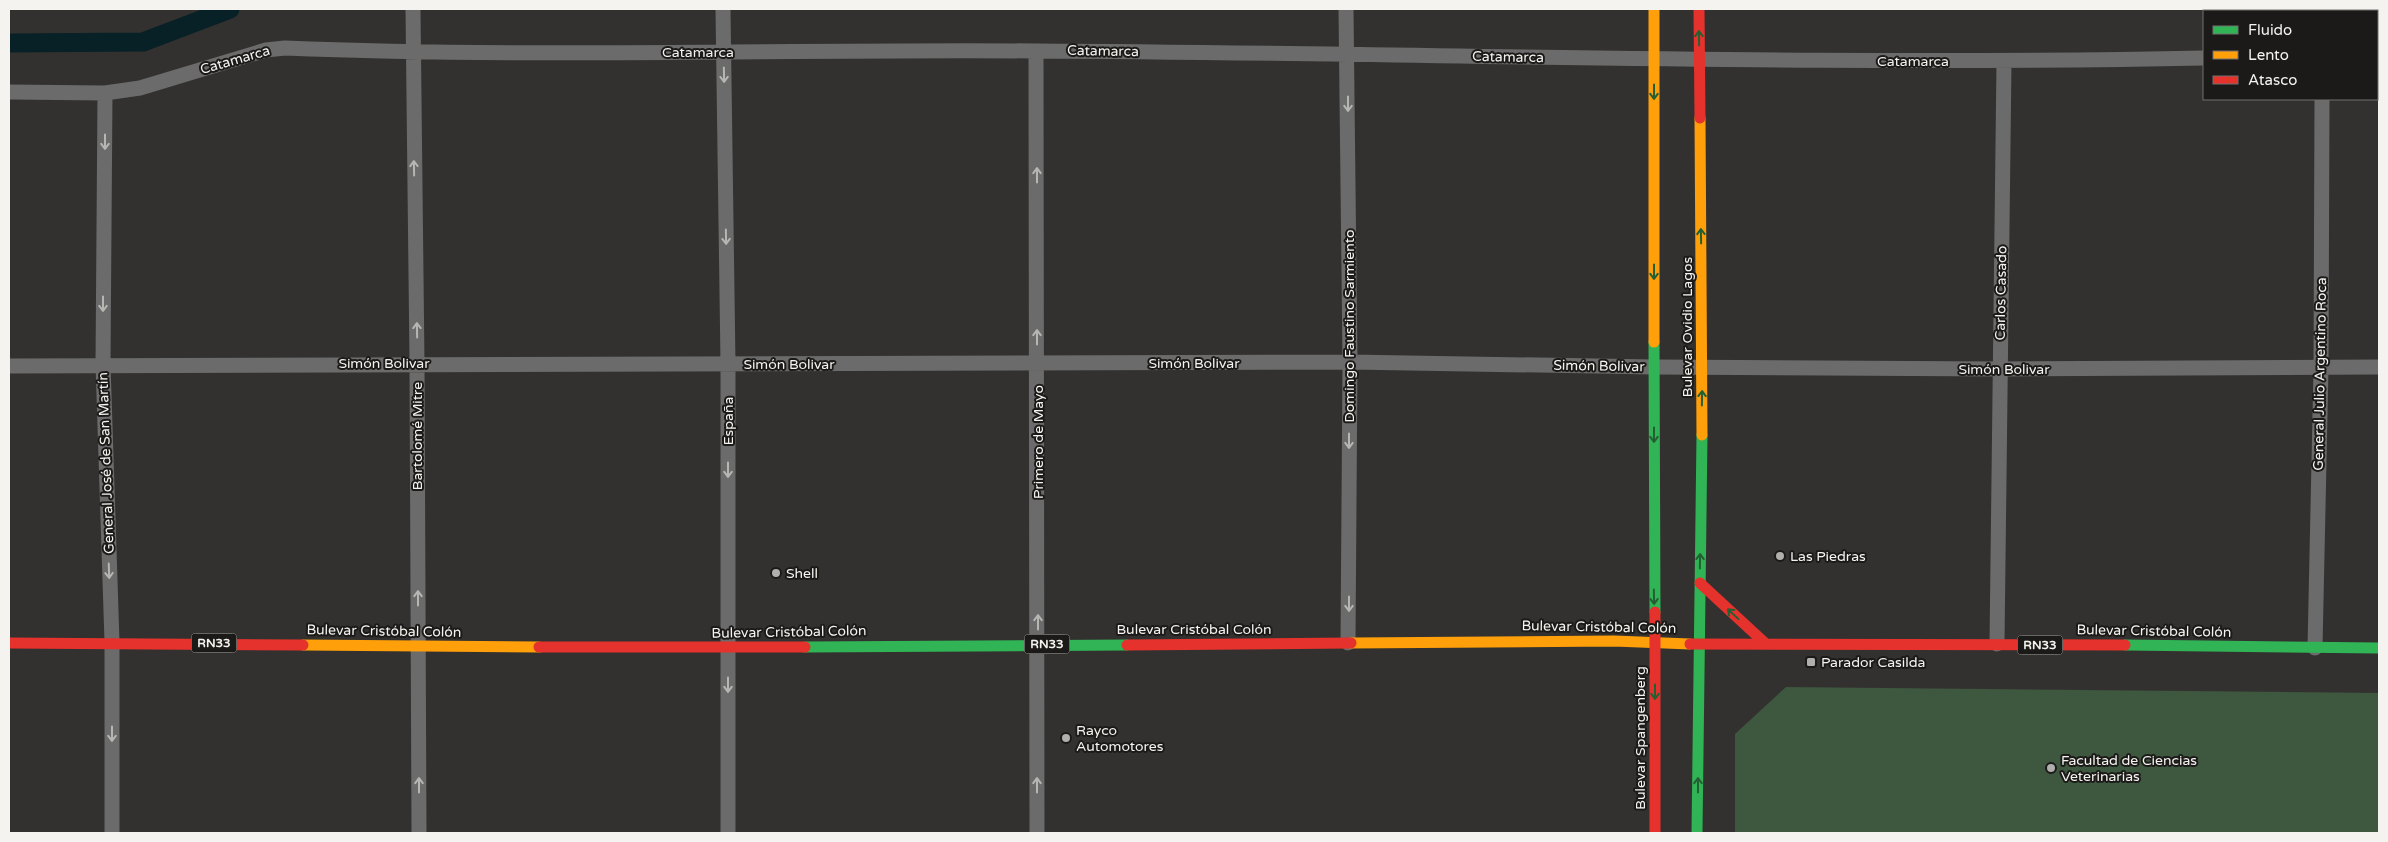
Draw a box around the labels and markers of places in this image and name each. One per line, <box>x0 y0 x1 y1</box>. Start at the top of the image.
place label: Las Piedras <box>1790 548 1866 565</box>
marker: Las Piedras <box>1774 550 1786 562</box>
place label: Shell <box>786 565 818 582</box>
marker: Shell <box>770 567 782 579</box>
place label: Parador Casilda <box>1821 654 1925 671</box>
marker: Parador Casilda <box>1805 656 1817 668</box>
place label: Rayco Automotores <box>1076 722 1164 755</box>
marker: Rayco Automotores <box>1060 732 1072 744</box>
place label: Facultad de Ciencias Veterinarias <box>2061 752 2197 785</box>
marker: Facultad de Ciencias Veterinarias <box>2045 762 2057 774</box>

